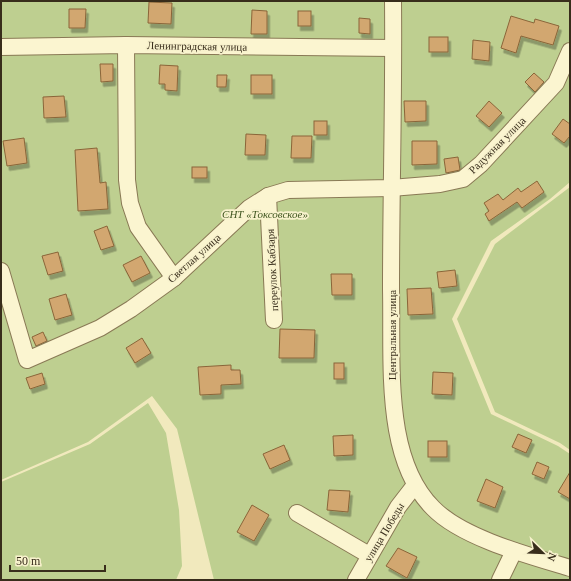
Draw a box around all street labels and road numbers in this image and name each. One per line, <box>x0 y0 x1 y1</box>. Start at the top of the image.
street label: Ленинградская улица <box>147 39 247 53</box>
street label: Радужная улица <box>466 114 528 176</box>
street label: переулок Кабзаря <box>264 229 280 311</box>
street label: Светлая улица <box>165 231 223 285</box>
street label: Центральная улица <box>386 290 398 380</box>
street label: улица Победы <box>362 500 407 564</box>

